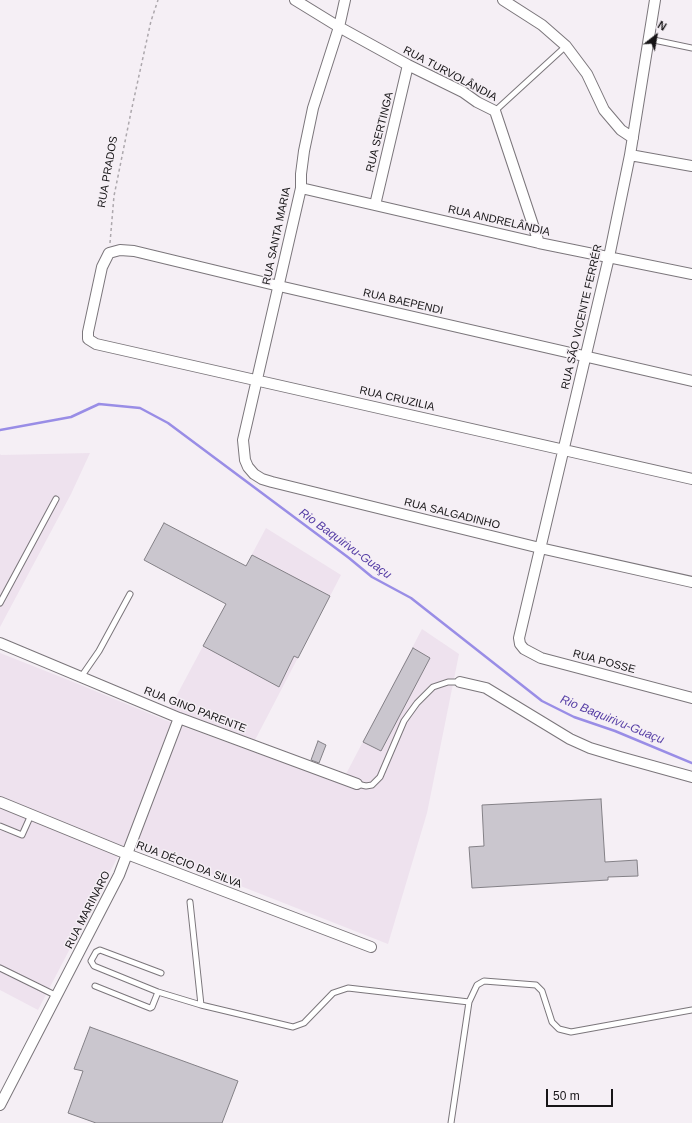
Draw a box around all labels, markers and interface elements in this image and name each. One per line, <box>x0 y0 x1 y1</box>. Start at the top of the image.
north arrow <box>636 16 676 56</box>
text: N <box>656 19 669 33</box>
street label: RUA TURVOLÂNDIA <box>401 44 499 104</box>
street label: RUA SERTINGA <box>364 90 396 174</box>
street label: RUA PRADOS <box>95 135 121 209</box>
street label: RUA SANTA MARIA <box>260 186 294 286</box>
street label: RUA ANDRELÂNDIA <box>447 203 551 239</box>
street label: RUA SÃO VICENTE FERRÉR <box>559 243 605 391</box>
street label: RUA BAEPENDI <box>362 286 444 318</box>
street label: RUA CRUZILIA <box>358 384 436 414</box>
street label: RUA SALGADINHO <box>403 496 501 532</box>
water label: Rio Baquirivu-Guaçu <box>296 506 394 582</box>
street label: RUA POSSE <box>571 647 637 677</box>
street label: RUA GINO PARENTE <box>142 684 248 736</box>
water label: Rio Baquirivu-Guaçu <box>558 693 666 747</box>
street label: RUA DÉCIO DA SILVA <box>134 839 244 891</box>
street label: RUA MARINARO <box>63 869 113 951</box>
scale bar <box>548 1081 615 1107</box>
text: 50 m <box>553 1089 580 1103</box>

